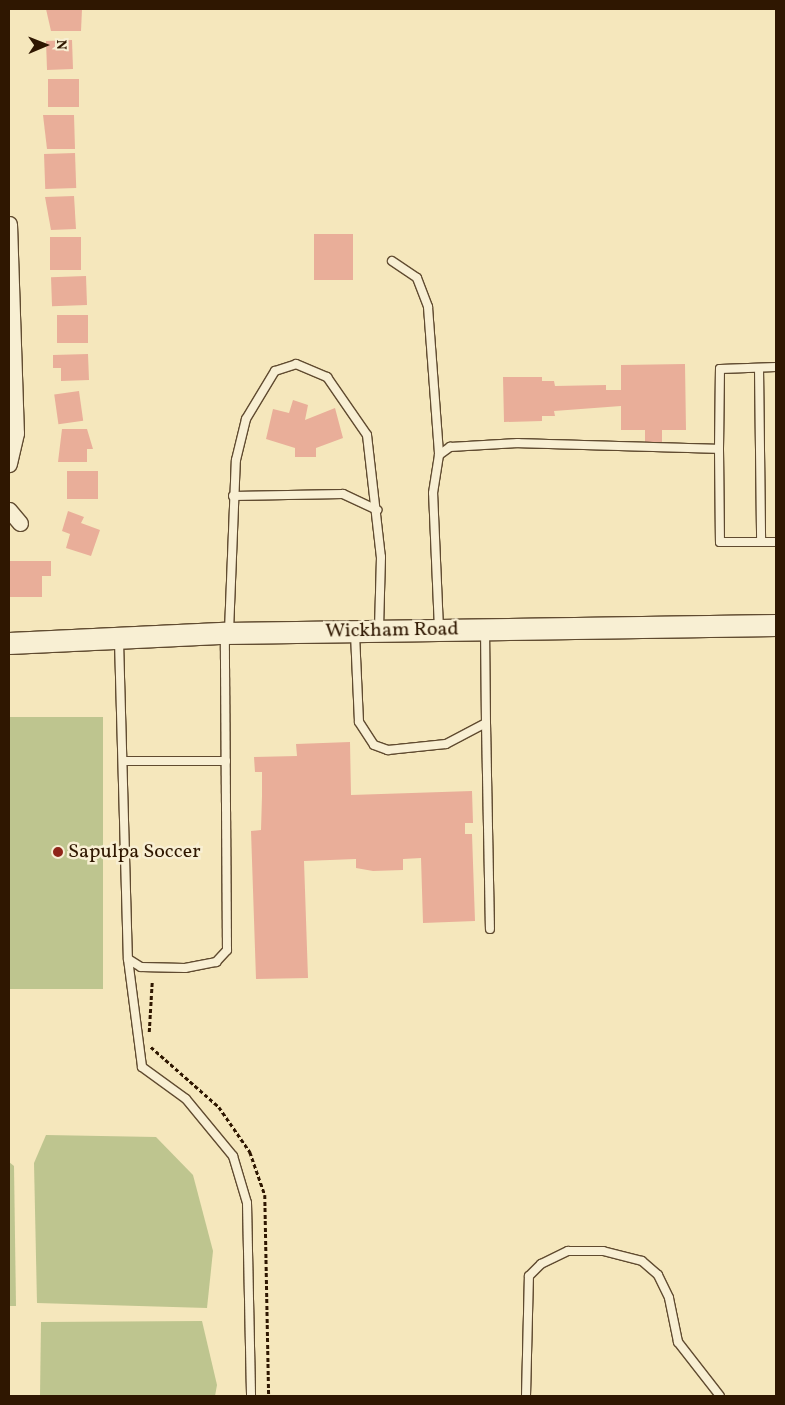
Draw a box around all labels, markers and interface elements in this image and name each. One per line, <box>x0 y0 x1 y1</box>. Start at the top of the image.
north arrow <box>20 20 70 70</box>
text: N <box>51 39 70 50</box>
street label: Wickham Road <box>325 618 459 644</box>
place label: Sapulpa Soccer <box>68 840 201 864</box>
marker: Sapulpa Soccer <box>52 846 64 858</box>

